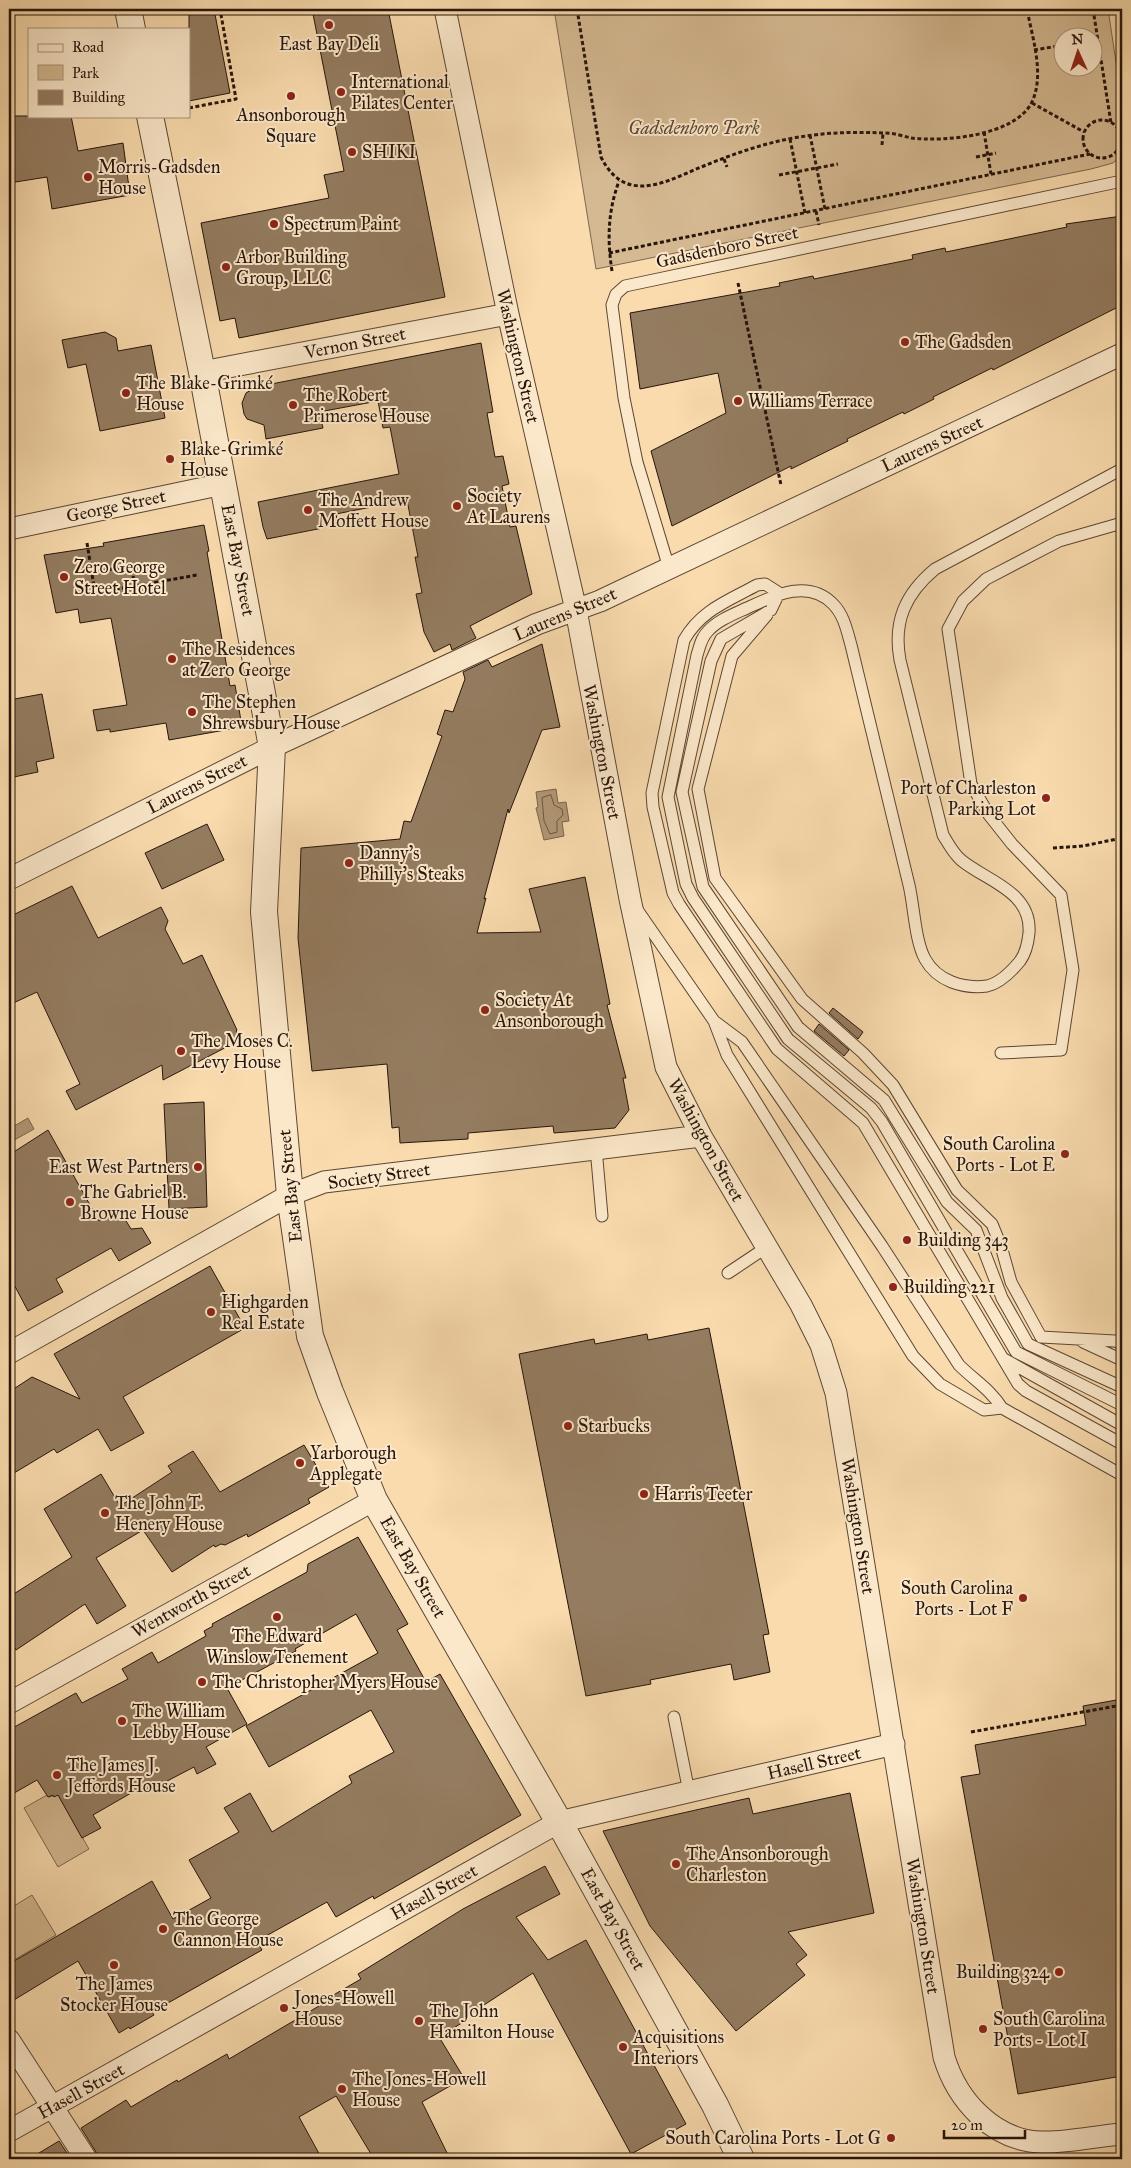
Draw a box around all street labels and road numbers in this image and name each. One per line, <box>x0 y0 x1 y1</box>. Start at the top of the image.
street label: Gadsdenboro Street <box>654 221 801 273</box>
street label: Washington Street <box>491 287 544 426</box>
street label: Vernon Street <box>301 322 408 364</box>
street label: Laurens Street <box>878 411 987 477</box>
street label: George Street <box>64 485 169 528</box>
street label: East Bay Street <box>216 502 260 618</box>
street label: Laurens Street <box>510 582 620 646</box>
street label: Washington Street <box>577 682 626 822</box>
street label: Laurens Street <box>143 749 251 819</box>
street label: Washington Street <box>662 1075 749 1206</box>
street label: East Bay Street <box>273 1128 307 1244</box>
street label: Society Street <box>327 1158 432 1194</box>
street label: Washington Street <box>835 1456 880 1596</box>
street label: East Bay Street <box>375 1512 451 1622</box>
street label: Wentworth Street <box>128 1559 255 1643</box>
street label: Hasell Street <box>765 1741 864 1784</box>
street label: Washington Street <box>900 1856 945 1996</box>
street label: Hasell Street <box>387 1859 482 1925</box>
street label: East Bay Street <box>576 1864 650 1975</box>
street label: Hasell Street <box>34 2058 129 2124</box>

